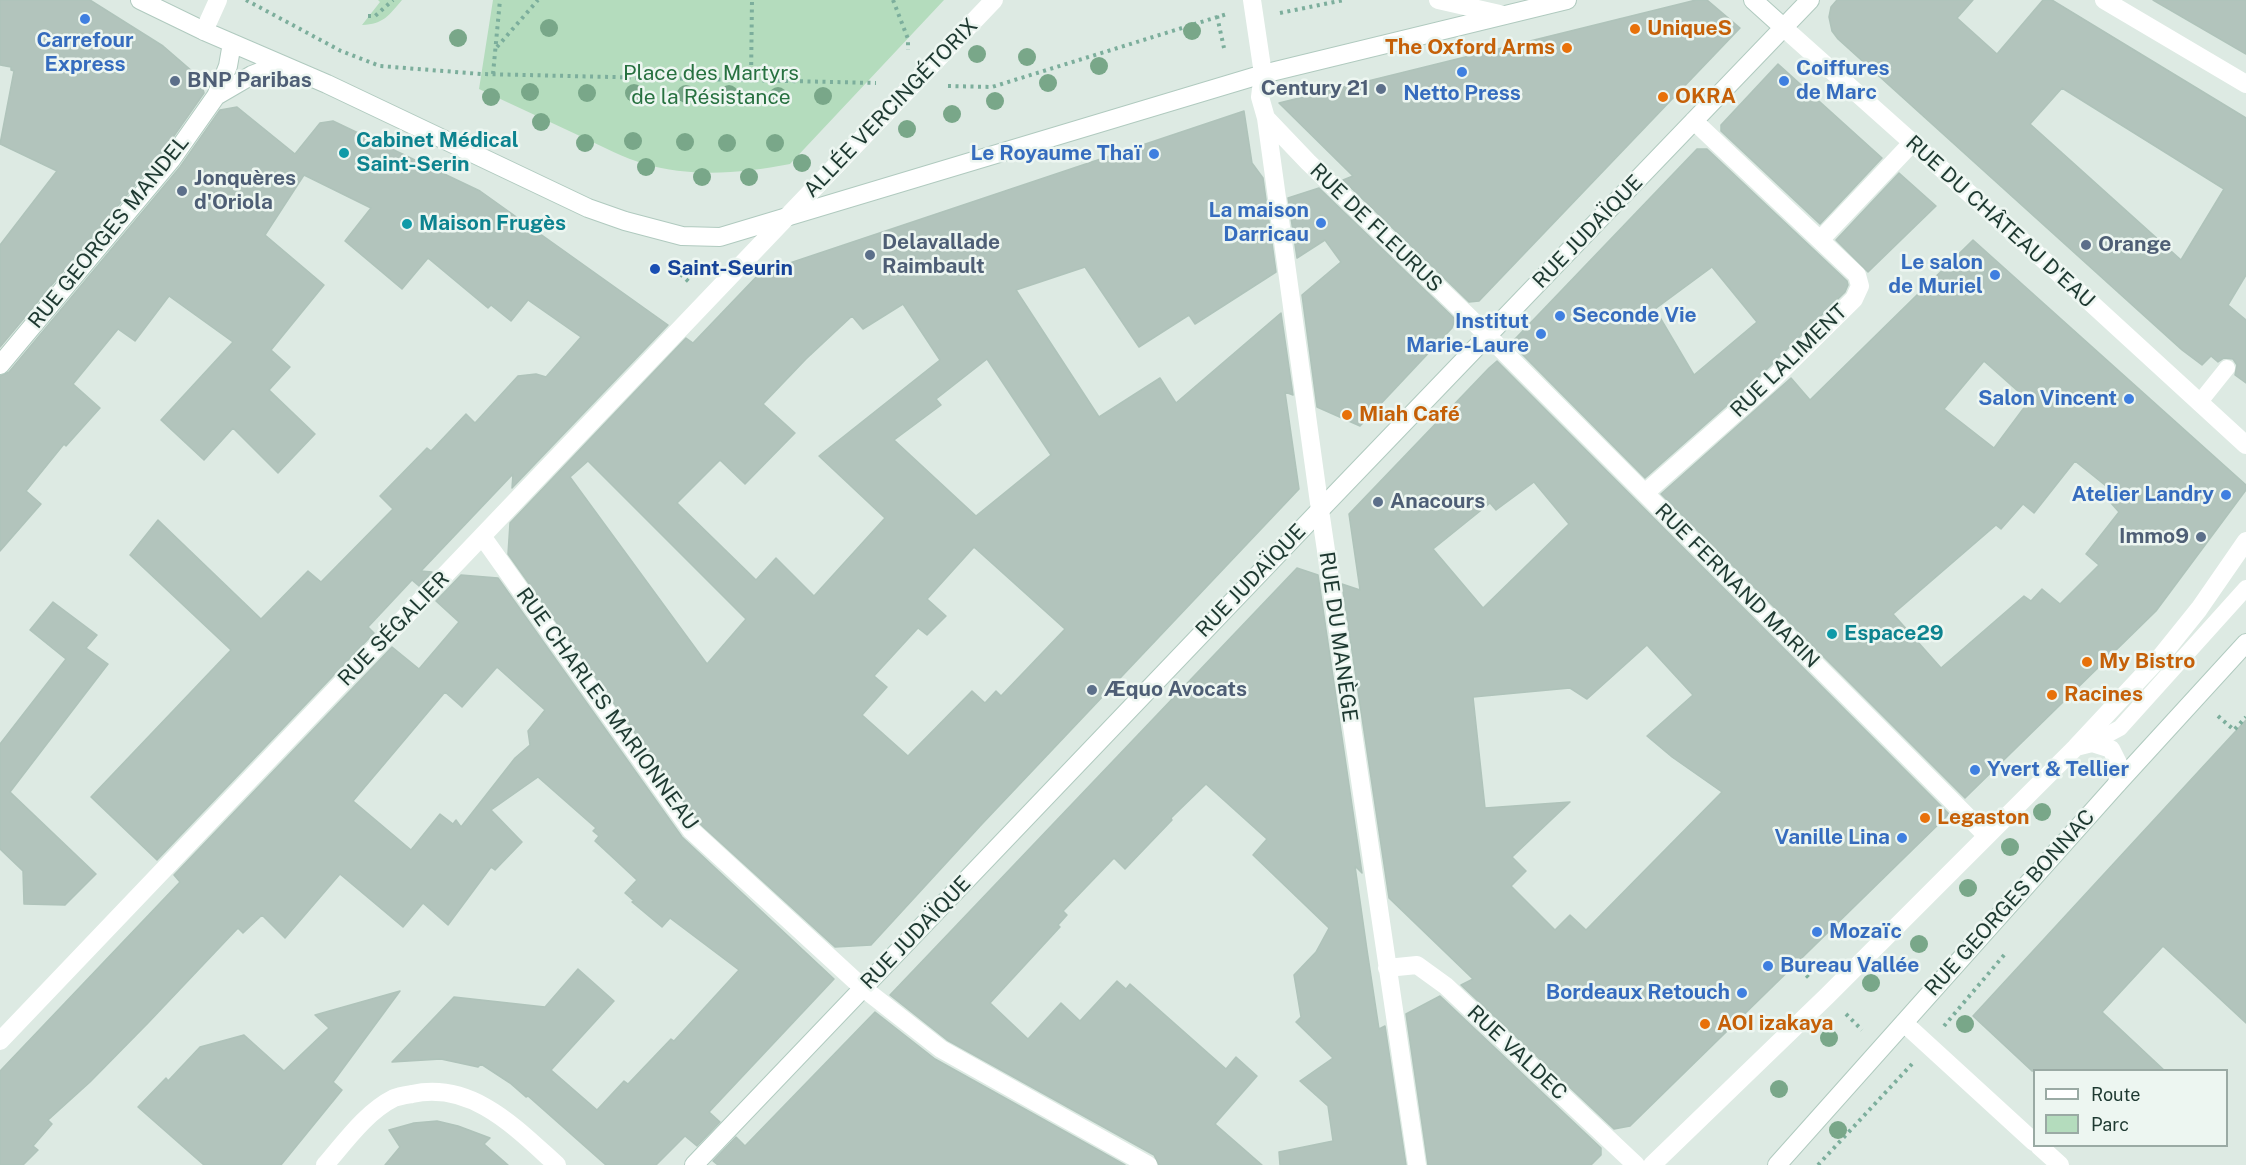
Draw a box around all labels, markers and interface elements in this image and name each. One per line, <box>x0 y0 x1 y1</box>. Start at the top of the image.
marker: Carrefour Express <box>78 12 92 26</box>
street label: ALLÉE VERCINGÉTORIX <box>799 13 983 203</box>
place label: UniqueS <box>1647 16 1732 42</box>
marker: UniqueS <box>1628 22 1642 36</box>
place label: Carrefour Express <box>36 28 134 78</box>
place label: The Oxford Arms <box>1385 35 1555 61</box>
marker: The Oxford Arms <box>1560 41 1574 55</box>
place label: Coiffures de Marc <box>1796 56 1890 106</box>
park label: Place des Martyrs de la Résistance <box>623 61 799 111</box>
marker: Netto Press <box>1455 65 1469 79</box>
place label: BNP Paribas <box>187 68 312 94</box>
marker: BNP Paribas <box>168 74 182 88</box>
marker: Coiffures de Marc <box>1777 74 1791 88</box>
place label: Century 21 <box>1261 76 1369 102</box>
place label: Netto Press <box>1403 81 1521 107</box>
marker: Century 21 <box>1374 82 1388 96</box>
place label: OKRA <box>1675 84 1736 110</box>
marker: OKRA <box>1656 90 1670 104</box>
place label: Cabinet Médical Saint-Serin <box>356 128 519 178</box>
street label: RUE GEORGES MANDEL <box>23 130 195 334</box>
street label: RUE DU CHÂTEAU D'EAU <box>1900 130 2100 314</box>
place label: Le Royaume Thaï <box>970 141 1142 167</box>
marker: Cabinet Médical Saint-Serin <box>337 146 351 160</box>
marker: Le Royaume Thaï <box>1147 147 1161 161</box>
street label: RUE DE FLEURUS <box>1305 158 1447 298</box>
place label: Jonquères d'Oriola <box>194 166 296 216</box>
street label: RUE JUDAÏQUE <box>1528 170 1648 294</box>
marker: Jonquères d'Oriola <box>175 184 189 198</box>
place label: La maison Darricau <box>1209 198 1309 248</box>
place label: Maison Frugès <box>419 211 566 237</box>
marker: La maison Darricau <box>1314 216 1328 230</box>
marker: Maison Frugès <box>400 217 414 231</box>
place label: Delavallade Raimbault <box>882 230 1000 280</box>
place label: Orange <box>2098 232 2171 258</box>
marker: Orange <box>2079 238 2093 252</box>
marker: Delavallade Raimbault <box>863 248 877 262</box>
place label: Le salon de Muriel <box>1888 250 1983 300</box>
place label: Saint-Seurin <box>667 256 793 282</box>
marker: Saint-Seurin <box>648 262 662 276</box>
marker: Le salon de Muriel <box>1988 268 2002 282</box>
street label: RUE LALIMENT <box>1726 299 1852 423</box>
place label: Seconde Vie <box>1572 303 1697 329</box>
place label: Institut Marie-Laure <box>1406 309 1529 359</box>
marker: Seconde Vie <box>1553 309 1567 323</box>
marker: Institut Marie-Laure <box>1534 327 1548 341</box>
place label: Salon Vincent <box>1978 386 2117 412</box>
marker: Salon Vincent <box>2122 392 2136 406</box>
place label: Miah Café <box>1359 402 1460 428</box>
marker: Miah Café <box>1340 408 1354 422</box>
place label: Atelier Landry <box>2072 482 2214 508</box>
marker: Atelier Landry <box>2219 488 2233 502</box>
place label: Anacours <box>1390 489 1485 515</box>
marker: Anacours <box>1371 495 1385 509</box>
street label: RUE FERNAND MARIN <box>1650 499 1824 673</box>
street label: RUE JUDAÏQUE <box>1191 519 1311 643</box>
place label: Immo9 <box>2119 524 2189 550</box>
marker: Immo9 <box>2194 530 2208 544</box>
street label: RUE DU MANÈGE <box>1314 550 1362 724</box>
street label: RUE SÉGALIER <box>333 566 455 692</box>
street label: RUE CHARLES MARIONNEAU <box>511 583 703 835</box>
place label: Espace29 <box>1844 621 1944 647</box>
marker: Espace29 <box>1825 627 1839 641</box>
place label: My Bistro <box>2099 649 2195 675</box>
marker: My Bistro <box>2080 655 2094 669</box>
place label: Æquo Avocats <box>1104 677 1247 703</box>
place label: Racines <box>2064 682 2143 708</box>
marker: Æquo Avocats <box>1085 683 1099 697</box>
marker: Racines <box>2045 688 2059 702</box>
place label: Yvert & Tellier <box>1987 757 2129 783</box>
marker: Yvert & Tellier <box>1968 763 1982 777</box>
street label: RUE GEORGES BONNAC <box>1920 805 2100 1001</box>
place label: Legaston <box>1937 805 2030 831</box>
marker: Legaston <box>1918 811 1932 825</box>
place label: Vanille Lina <box>1775 825 1890 851</box>
marker: Vanille Lina <box>1895 831 1909 845</box>
street label: RUE JUDAÏQUE <box>856 871 976 995</box>
place label: Mozaïc <box>1829 919 1902 945</box>
marker: Mozaïc <box>1810 925 1824 939</box>
place label: Bureau Vallée <box>1780 953 1919 979</box>
marker: Bureau Vallée <box>1761 959 1775 973</box>
place label: Bordeaux Retouch <box>1546 980 1730 1006</box>
marker: Bordeaux Retouch <box>1735 986 1749 1000</box>
street label: RUE VALDEC <box>1462 1000 1572 1106</box>
place label: AOI izakaya <box>1717 1011 1833 1037</box>
marker: AOI izakaya <box>1698 1017 1712 1031</box>
legend <box>2033 1069 2228 1147</box>
text: Route <box>2091 1084 2140 1105</box>
text: Parc <box>2091 1114 2129 1135</box>

